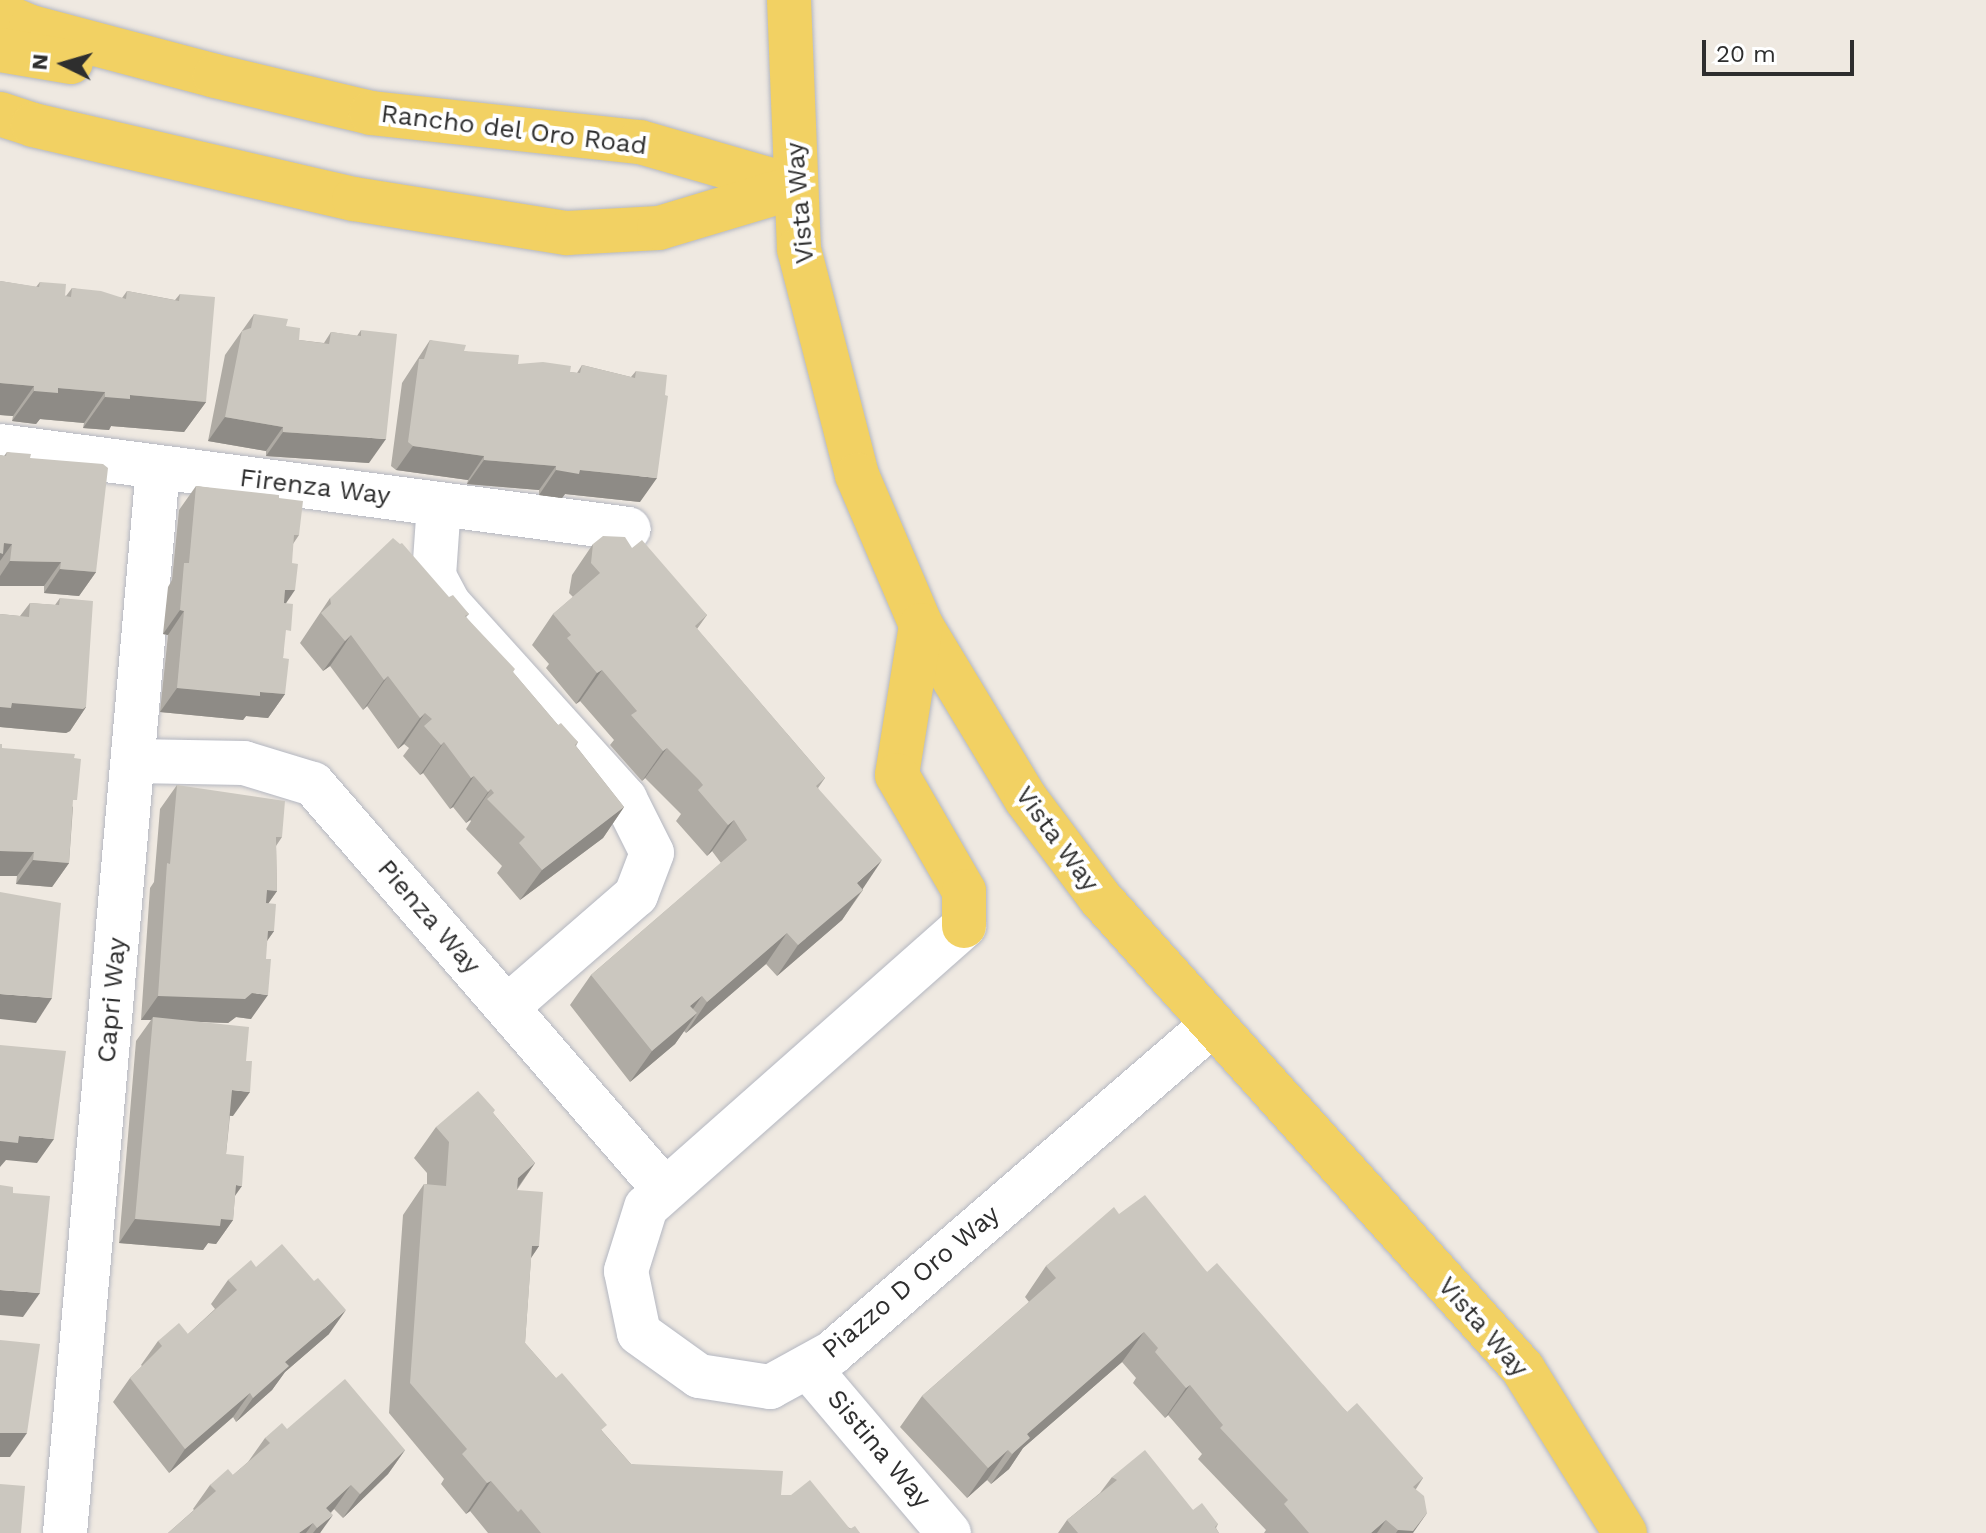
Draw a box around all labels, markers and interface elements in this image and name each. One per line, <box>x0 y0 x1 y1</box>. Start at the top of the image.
north arrow <box>24 24 104 104</box>
scale bar <box>1706 24 1858 74</box>
text: 20 m <box>1716 40 1776 68</box>
text: N <box>26 53 53 71</box>
street label: Rancho del Oro Road <box>379 98 649 162</box>
street label: Vista Way <box>779 140 821 266</box>
street label: Firenza Way <box>237 462 393 512</box>
street label: Vista Way <box>1008 780 1106 898</box>
street label: Pienza Way <box>370 853 488 981</box>
street label: Capri Way <box>91 936 133 1064</box>
street label: Piazzo D Oro Way <box>816 1199 1006 1365</box>
street label: Vista Way <box>1431 1270 1535 1384</box>
street label: Sistina Way <box>820 1383 938 1515</box>

